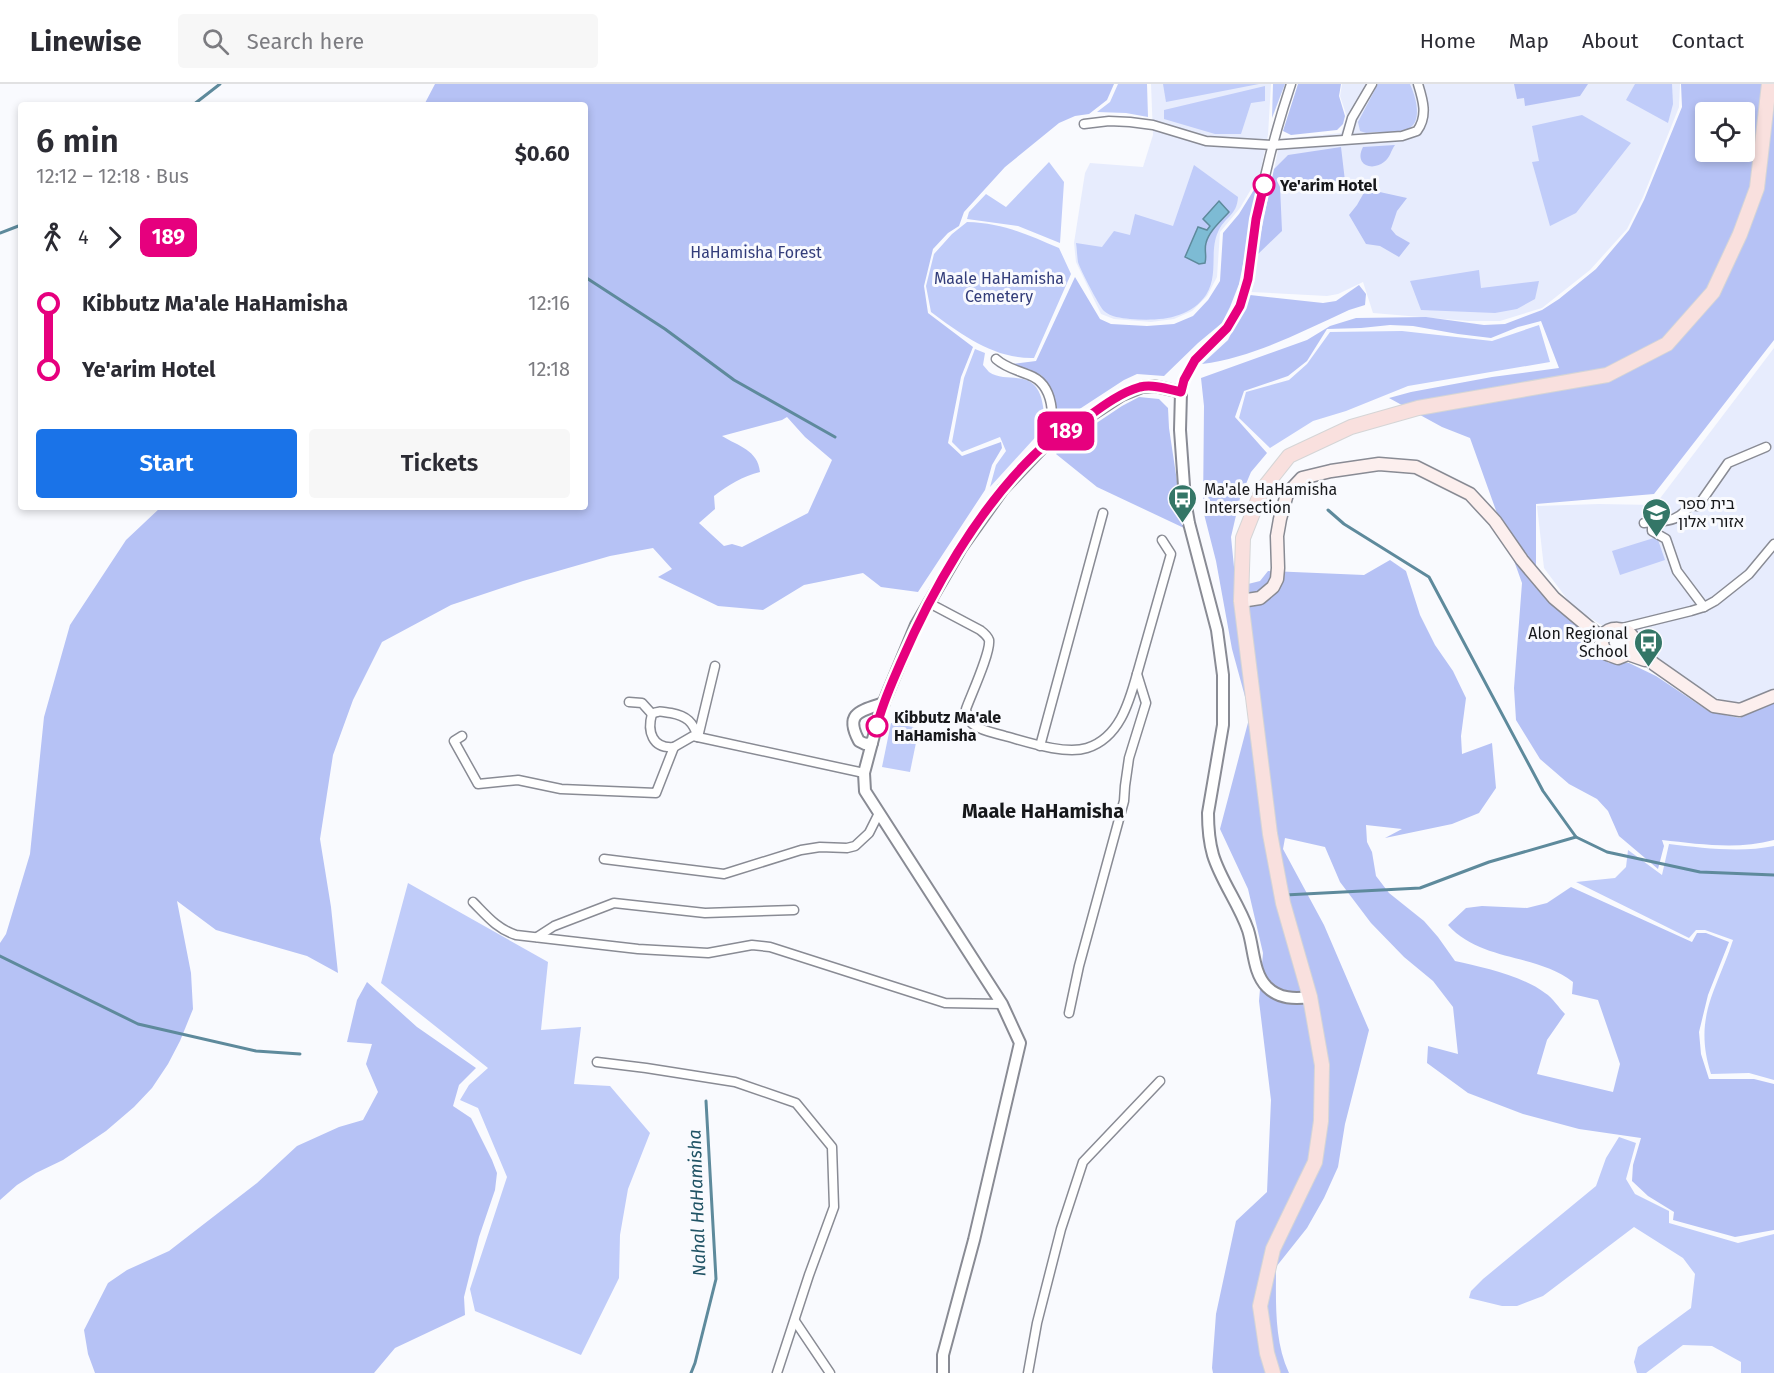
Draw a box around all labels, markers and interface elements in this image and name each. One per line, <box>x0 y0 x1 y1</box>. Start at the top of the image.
search box <box>178 14 598 68</box>
text: Linewise <box>30 25 142 58</box>
icon: search <box>199 25 232 58</box>
text: Search here <box>247 28 364 55</box>
text: Home <box>1420 28 1476 54</box>
text: Map <box>1509 28 1549 54</box>
text: About <box>1582 28 1639 54</box>
text: Contact <box>1672 28 1744 54</box>
map controls <box>1695 102 1755 162</box>
button: locate <box>1695 102 1755 162</box>
text: 6 min <box>36 121 119 161</box>
text: $0.60 <box>515 140 570 167</box>
text: 12:12 – 12:18 · Bus <box>36 164 189 188</box>
marker: Ye'arim Hotel <box>1253 174 1275 196</box>
place label: Ye'arim Hotel <box>1279 176 1377 195</box>
icon: walk <box>36 221 69 254</box>
icon: forward <box>98 221 131 254</box>
text: 189 <box>152 224 185 250</box>
text: 4 <box>78 225 89 249</box>
park label: HaHamisha Forest <box>690 243 822 262</box>
park label: Maale HaHamisha Cemetery <box>934 269 1064 306</box>
text: Kibbutz Ma'ale HaHamisha <box>82 290 348 317</box>
text: 12:16 <box>528 291 570 315</box>
text: Ye'arim Hotel <box>82 356 216 383</box>
text: 12:18 <box>528 357 570 381</box>
line badge: 189 <box>1032 412 1100 450</box>
text: 189 <box>1049 418 1083 444</box>
button: Start <box>36 429 297 498</box>
button: Tickets <box>309 429 570 498</box>
place label: Ma'ale HaHamisha Intersection <box>1204 480 1337 517</box>
bus stop icon: Ma'ale HaHamisha Intersection <box>1167 482 1199 524</box>
place label: בית ספר אזורי אלון <box>1678 494 1744 531</box>
school or university icon: בית ספר אזורי אלון <box>1641 496 1673 538</box>
place label: Alon Regional School <box>1528 624 1628 661</box>
bus stop icon: Alon Regional School <box>1633 626 1665 668</box>
place label: Kibbutz Ma'ale HaHamisha <box>894 708 1001 745</box>
marker: Kibbutz Ma'ale HaHamisha <box>866 715 888 737</box>
district label: Maale HaHamisha <box>962 799 1124 823</box>
water label: Nahal HaHamisha <box>683 1129 711 1277</box>

